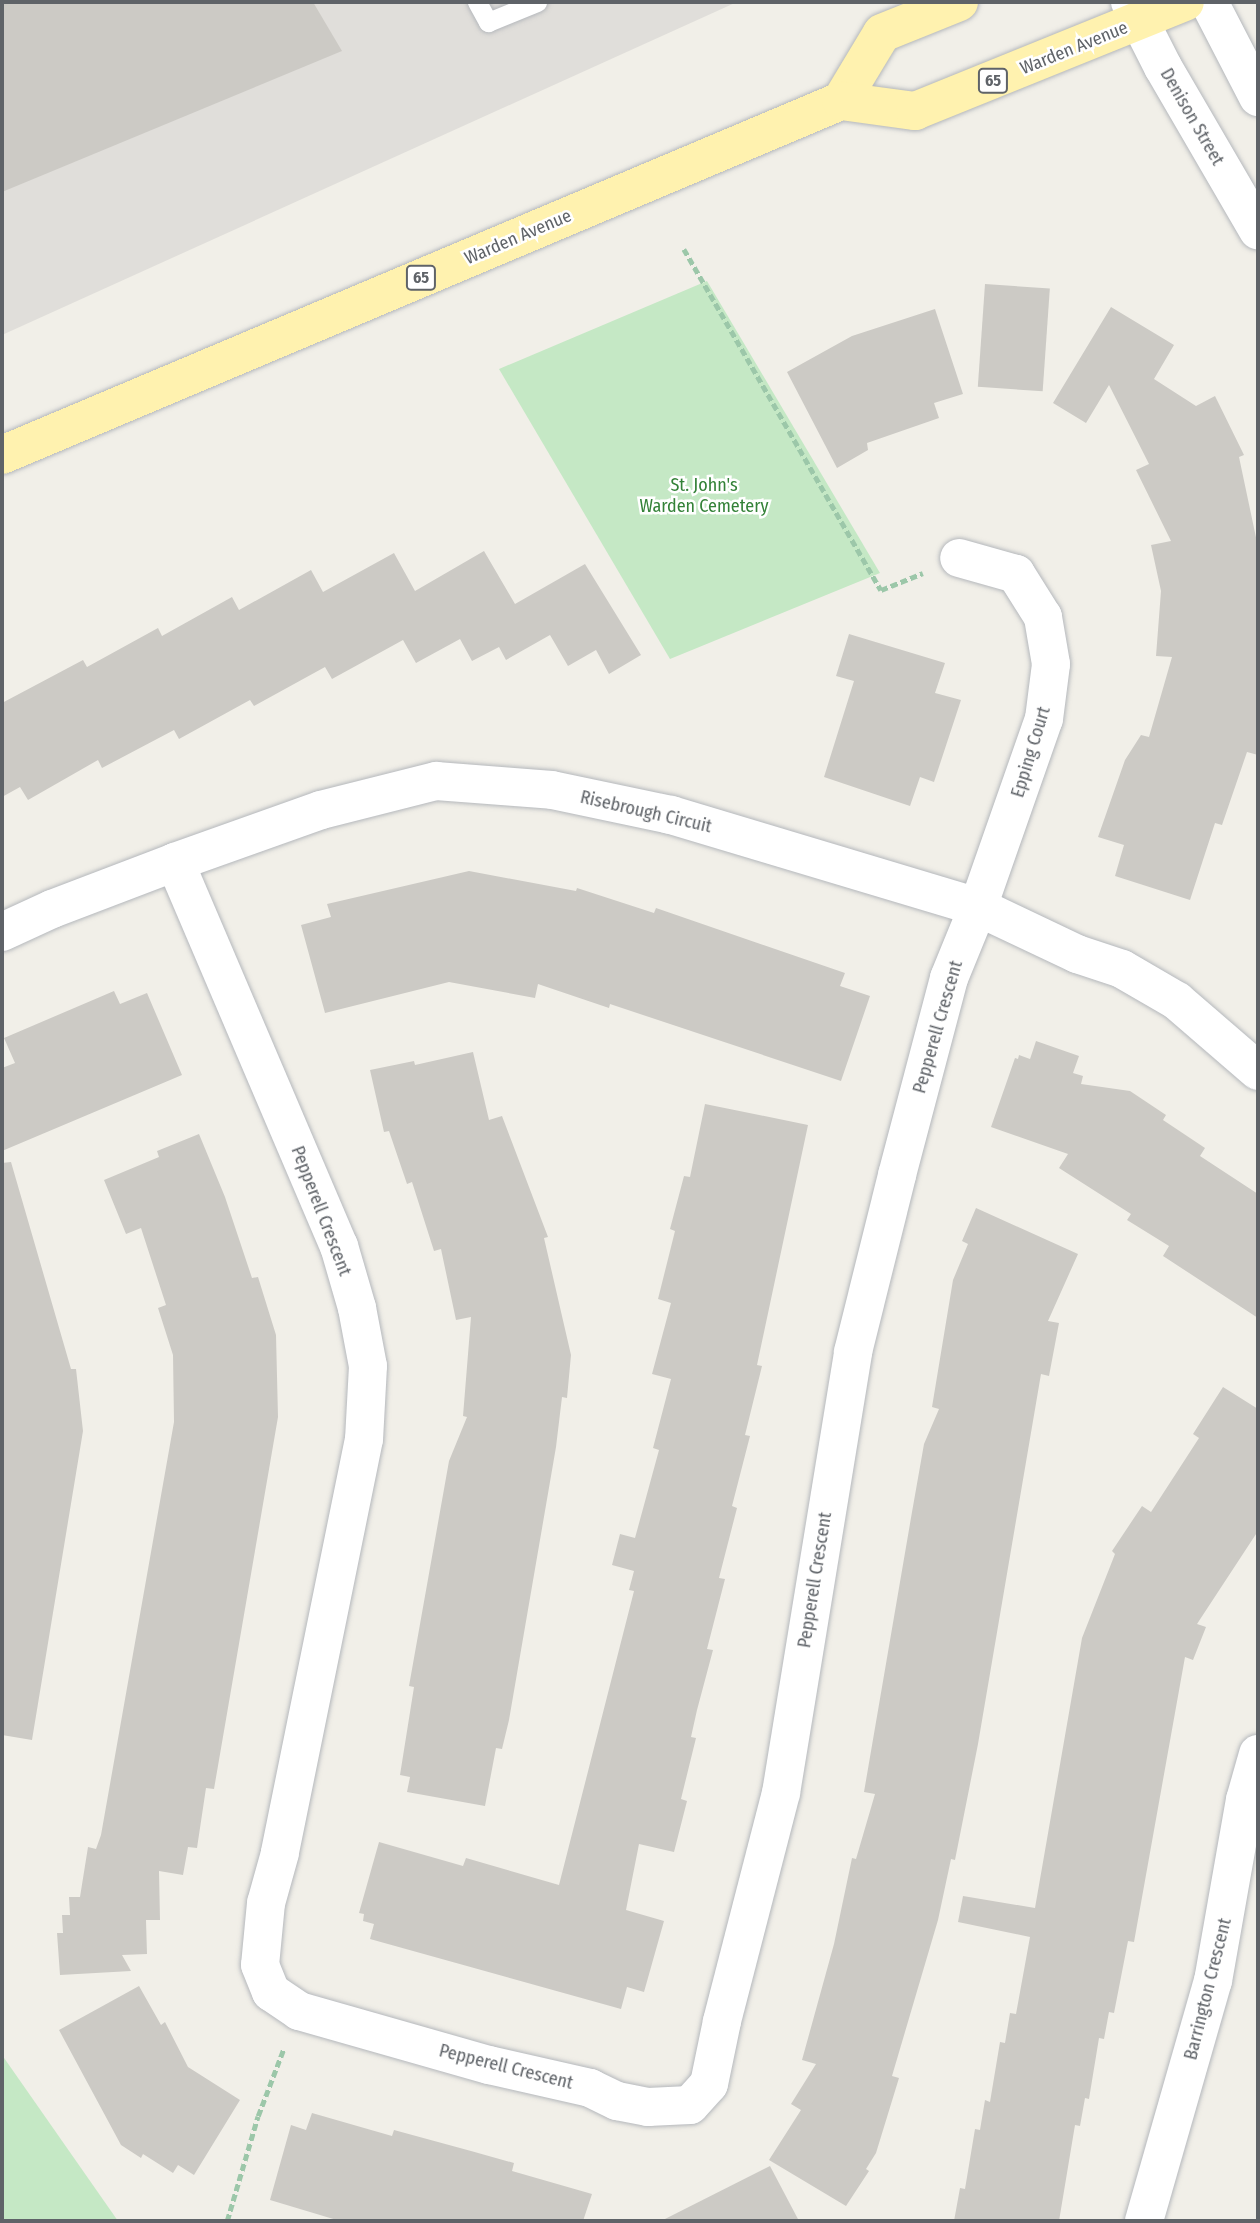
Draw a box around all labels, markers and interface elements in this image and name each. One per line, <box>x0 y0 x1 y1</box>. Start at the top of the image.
street label: Warden Avenue <box>1017 17 1131 79</box>
street label: Denison Street <box>1156 65 1228 169</box>
road number: 65 <box>977 68 1009 94</box>
street label: Warden Avenue <box>461 205 575 269</box>
road number: 65 <box>405 266 437 290</box>
park label: St. John's Warden Cemetery <box>639 475 769 518</box>
street label: Epping Court <box>1007 704 1055 800</box>
street label: Risebrough Circuit <box>578 786 714 838</box>
street label: Pepperell Crescent <box>909 958 967 1096</box>
street label: Pepperell Crescent <box>286 1143 356 1279</box>
street label: Pepperell Crescent <box>794 1511 836 1649</box>
street label: Barrington Crescent <box>1180 1916 1236 2062</box>
street label: Pepperell Crescent <box>437 2040 575 2094</box>

